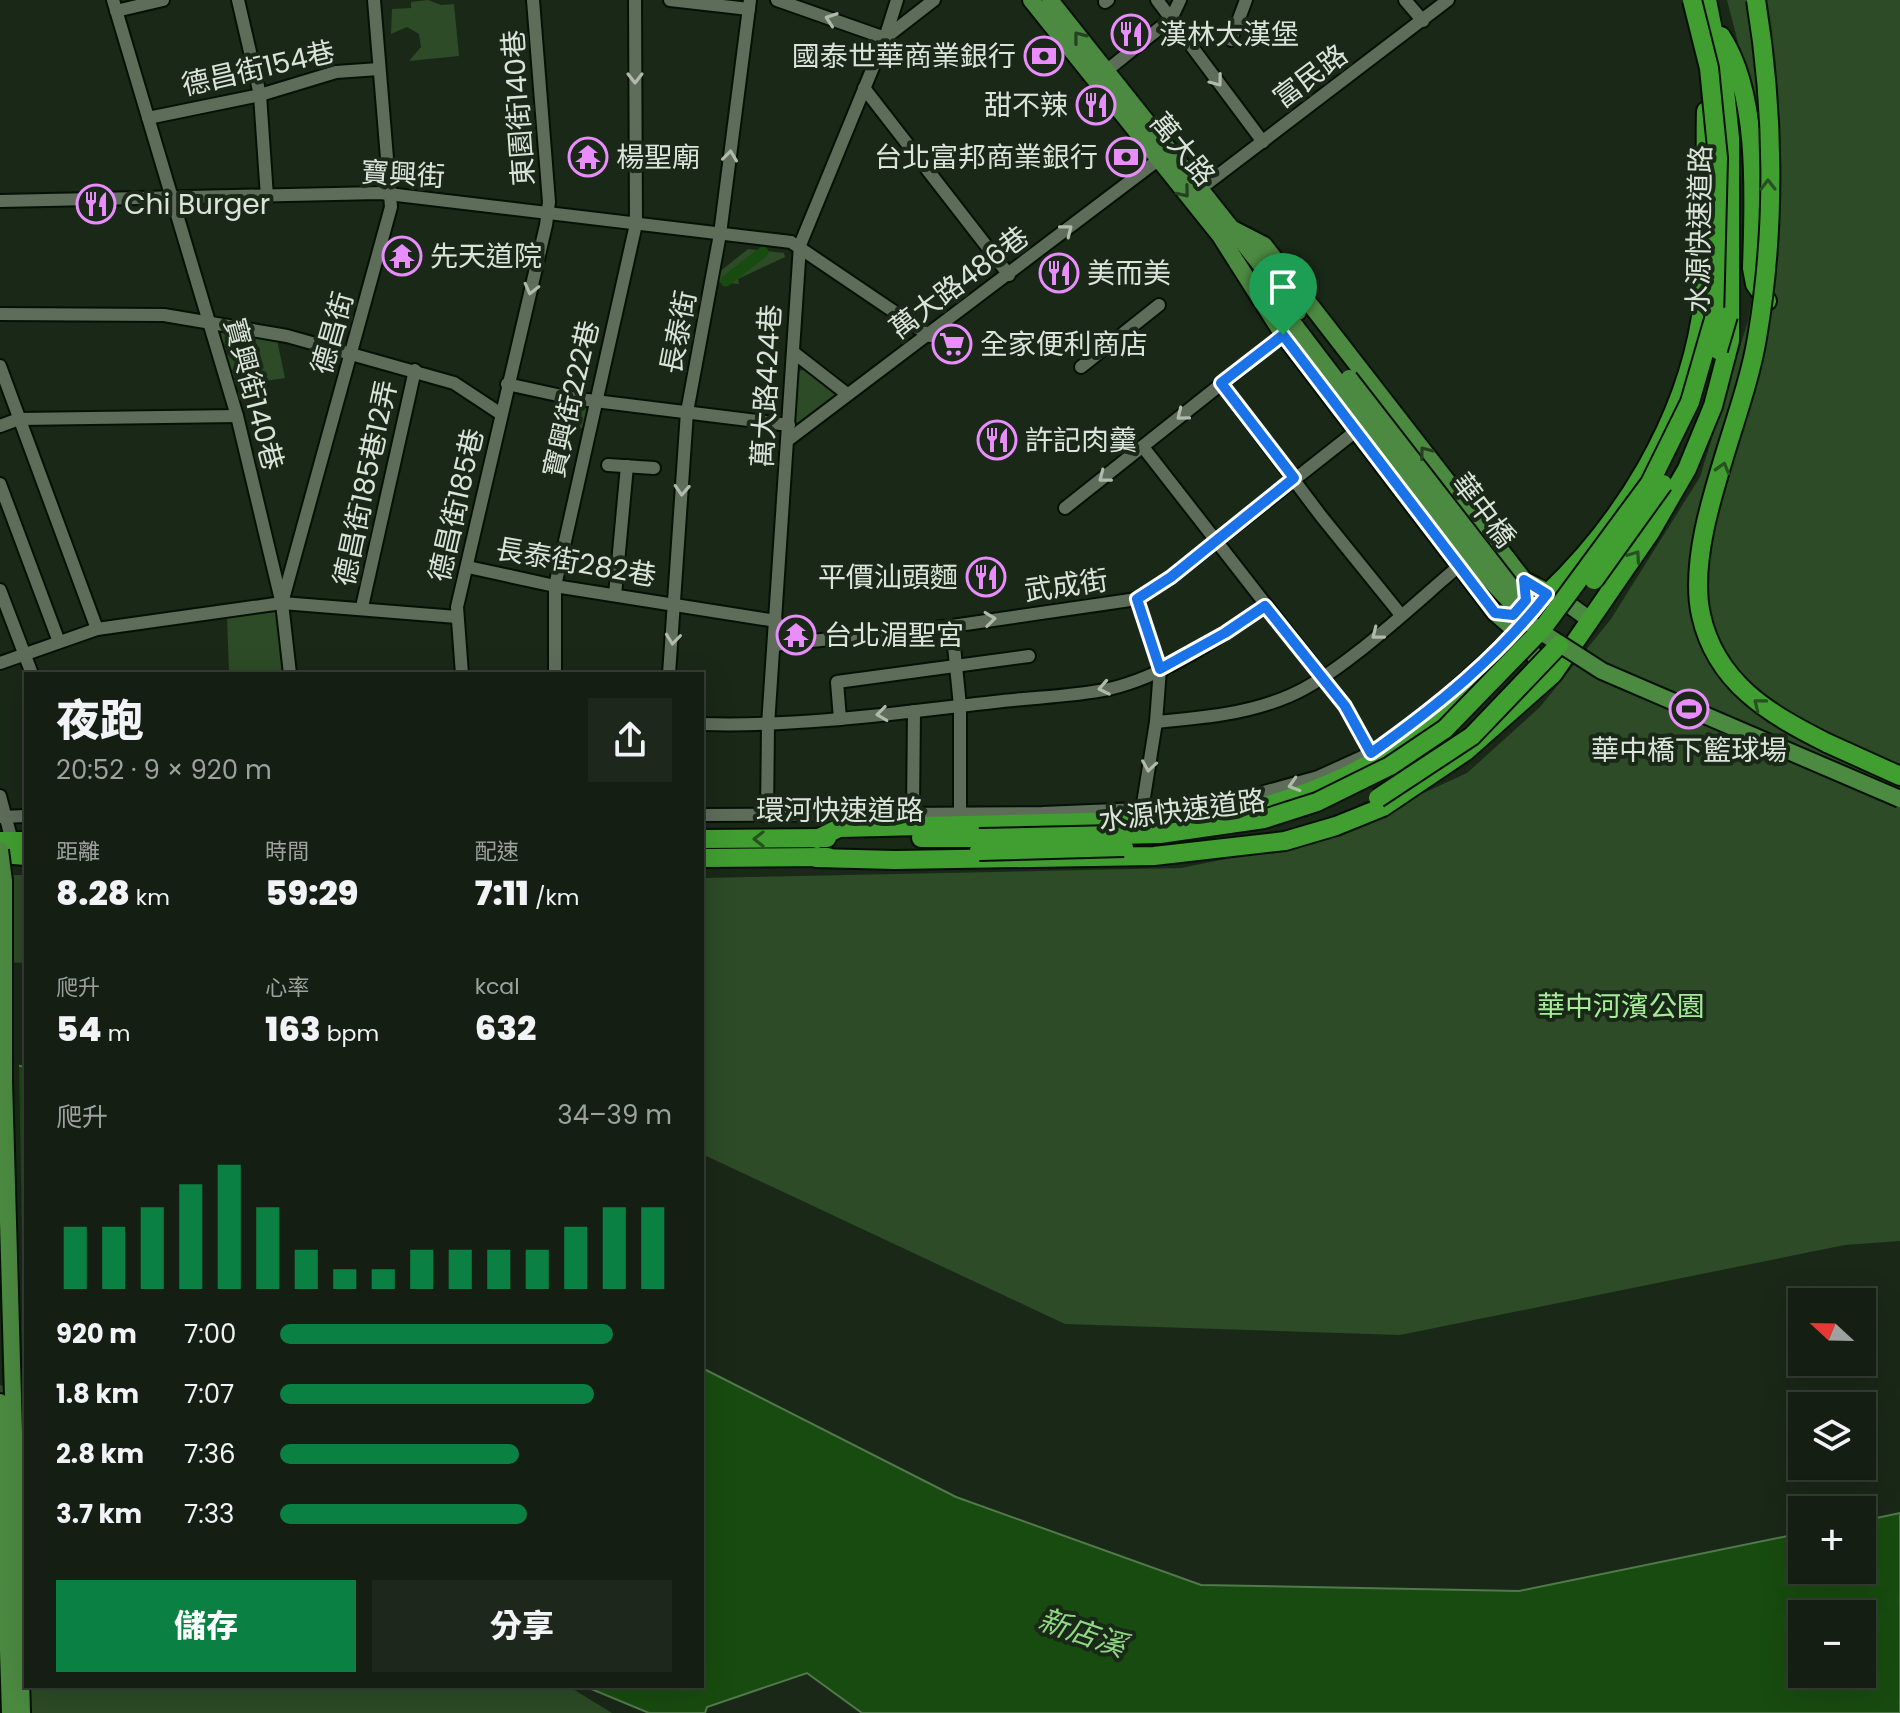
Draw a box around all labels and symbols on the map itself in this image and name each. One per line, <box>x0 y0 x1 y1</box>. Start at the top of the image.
one-way arrow <box>825 12 839 29</box>
restaurant icon: 漢林大漢堡 <box>1110 13 1152 55</box>
place label: 漢林大漢堡 <box>1159 15 1299 54</box>
street label: 東園街140巷 <box>494 29 543 187</box>
one-way arrow <box>1075 31 1089 46</box>
street label: 德昌街154巷 <box>178 32 339 105</box>
bank icon: 國泰世華商業銀行 <box>1023 35 1065 77</box>
street label: 富民路 <box>1265 36 1356 117</box>
place label: 國泰世華商業銀行 <box>792 37 1016 76</box>
one-way arrow <box>626 72 644 85</box>
one-way arrow <box>1207 72 1222 86</box>
restaurant icon: 甜不辣 <box>1075 84 1117 126</box>
place label: 甜不辣 <box>984 86 1068 125</box>
street label: 萬大路 <box>1141 104 1224 194</box>
temple icon: 楊聖廟 <box>567 136 609 178</box>
bank icon: 台北富邦商業銀行 <box>1105 136 1147 178</box>
place label: 楊聖廟 <box>616 138 700 177</box>
place label: 台北富邦商業銀行 <box>874 138 1098 177</box>
street label: 水源快速道路 <box>1679 145 1720 313</box>
one-way arrow <box>721 149 738 163</box>
street label: 寶興街 <box>360 153 446 196</box>
one-way arrow <box>1759 178 1777 191</box>
restaurant icon: Chi Burger <box>75 183 117 225</box>
one-way arrow <box>1174 183 1189 197</box>
place label: Chi Burger <box>124 185 270 224</box>
street label: 萬大路486巷 <box>882 217 1037 348</box>
one-way arrow <box>1058 226 1072 240</box>
temple icon: 先天道院 <box>381 235 423 277</box>
place label: 先天道院 <box>430 237 542 276</box>
restaurant icon: 美而美 <box>1038 252 1080 294</box>
pin <box>1249 253 1317 335</box>
place label: 美而美 <box>1087 254 1171 293</box>
one-way arrow <box>523 282 540 295</box>
street label: 德昌街 <box>302 287 363 379</box>
street label: 長泰街 <box>651 287 706 377</box>
street label: 萬大路424巷 <box>743 303 790 469</box>
street label: 寶興街140巷 <box>214 314 293 475</box>
street label: 寶興街222巷 <box>534 317 609 482</box>
supermarket icon: 全家便利商店 <box>931 323 973 365</box>
place label: 全家便利商店 <box>980 325 1148 364</box>
street label: 德昌街185巷12弄 <box>325 377 406 590</box>
one-way arrow <box>1177 405 1191 420</box>
restaurant icon: 許記肉羹 <box>976 419 1018 461</box>
place label: 許記肉羹 <box>1025 421 1137 460</box>
street label: 德昌街185巷 <box>420 425 493 586</box>
one-way arrow <box>1420 446 1434 461</box>
one-way arrow <box>1714 462 1730 475</box>
street label: 華中橋 <box>1443 465 1524 556</box>
one-way arrow <box>1098 468 1113 482</box>
one-way arrow <box>674 484 691 497</box>
street label: 長泰街282巷 <box>493 529 659 596</box>
one-way arrow <box>1625 550 1640 564</box>
restaurant icon: 平價汕頭麵 <box>965 556 1007 598</box>
place label: 平價汕頭麵 <box>818 558 958 597</box>
street label: 武成街 <box>1022 560 1110 611</box>
one-way arrow <box>984 611 997 628</box>
temple icon: 台北湄聖宮 <box>775 614 817 656</box>
place label: 台北湄聖宮 <box>824 616 964 655</box>
one-way arrow <box>1371 624 1386 638</box>
one-way arrow <box>664 633 681 646</box>
one-way arrow <box>1098 679 1111 696</box>
sports icon: 華中橋下籃球場 <box>1668 688 1710 730</box>
one-way arrow <box>1753 700 1768 714</box>
one-way arrow <box>875 706 888 723</box>
place label: 華中橋下籃球場 <box>1591 731 1787 770</box>
one-way arrow <box>1141 759 1158 773</box>
one-way arrow <box>1288 775 1302 791</box>
street label: 水源快速道路 <box>1096 781 1268 840</box>
street label: 環河快速道路 <box>756 791 924 830</box>
one-way arrow <box>752 830 765 848</box>
park label: 華中河濱公園 <box>1537 987 1705 1026</box>
north arrow <box>1788 1288 1876 1376</box>
water label: 新店溪 <box>1033 1598 1135 1669</box>

